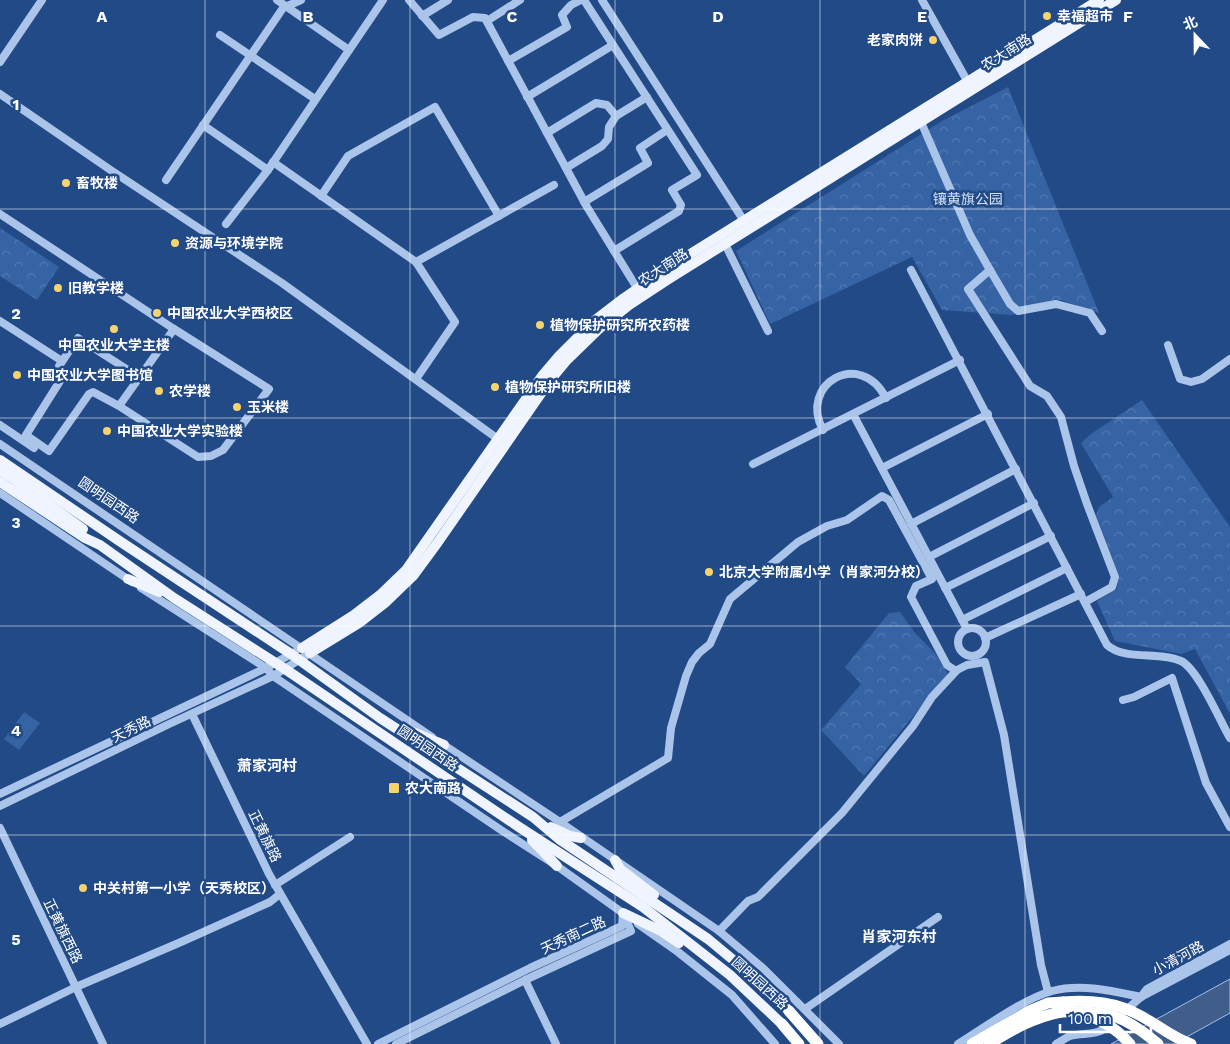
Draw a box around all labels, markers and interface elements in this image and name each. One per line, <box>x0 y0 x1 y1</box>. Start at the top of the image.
text: A <box>97 7 108 26</box>
text: B <box>303 7 314 26</box>
text: C <box>507 7 518 26</box>
text: D <box>712 7 724 26</box>
text: E <box>917 7 927 26</box>
text: F <box>1123 7 1133 26</box>
place label: 幸福超市 <box>1057 8 1113 24</box>
marker: 幸福超市 <box>1041 10 1053 22</box>
north arrow <box>1170 10 1220 60</box>
text: 北 <box>1181 13 1200 33</box>
street label: 农大南路 <box>978 30 1034 74</box>
place label: 老家肉饼 <box>867 32 923 48</box>
marker: 老家肉饼 <box>927 34 939 46</box>
text: 1 <box>13 95 19 114</box>
place label: 畜牧楼 <box>76 175 118 191</box>
marker: 畜牧楼 <box>60 177 72 189</box>
park label: 镶黄旗公园 <box>933 191 1003 207</box>
place label: 资源与环境学院 <box>185 235 283 251</box>
marker: 资源与环境学院 <box>169 237 181 249</box>
street label: 农大南路 <box>635 245 691 289</box>
place label: 旧教学楼 <box>68 280 124 296</box>
marker: 旧教学楼 <box>52 282 64 294</box>
text: 2 <box>11 304 21 323</box>
place label: 中国农业大学西校区 <box>167 305 293 321</box>
marker: 中国农业大学西校区 <box>151 307 163 319</box>
place label: 植物保护研究所农药楼 <box>550 317 690 333</box>
marker: 植物保护研究所农药楼 <box>534 319 546 331</box>
marker: 中国农业大学主楼 <box>108 323 120 335</box>
place label: 中国农业大学主楼 <box>58 337 170 353</box>
place label: 中国农业大学图书馆 <box>27 367 153 383</box>
marker: 中国农业大学图书馆 <box>11 369 23 381</box>
place label: 植物保护研究所旧楼 <box>505 379 631 395</box>
marker: 植物保护研究所旧楼 <box>489 381 501 393</box>
place label: 农学楼 <box>169 383 211 399</box>
marker: 农学楼 <box>153 385 165 397</box>
place label: 玉米楼 <box>247 399 289 415</box>
marker: 玉米楼 <box>231 401 243 413</box>
place label: 中国农业大学实验楼 <box>117 423 243 439</box>
marker: 中国农业大学实验楼 <box>101 425 113 437</box>
street label: 圆明园西路 <box>76 474 142 526</box>
text: 3 <box>11 513 21 532</box>
place label: 北京大学附属小学（肖家河分校） <box>719 564 929 580</box>
marker: 北京大学附属小学（肖家河分校） <box>703 566 715 578</box>
street label: 天秀路 <box>109 713 153 745</box>
text: 4 <box>11 721 21 740</box>
street label: 圆明园西路 <box>395 722 461 774</box>
district label: 萧家河村 <box>237 757 297 775</box>
place label: 农大南路 <box>405 780 461 796</box>
marker: 农大南路 <box>387 781 401 795</box>
street label: 正黄旗路 <box>246 807 284 865</box>
place label: 中关村第一小学（天秀校区） <box>93 880 275 896</box>
marker: 中关村第一小学（天秀校区） <box>77 882 89 894</box>
street label: 正黄旗西路 <box>40 896 86 966</box>
street label: 天秀南二路 <box>538 913 608 957</box>
district label: 肖家河东村 <box>861 928 937 946</box>
text: 5 <box>11 930 21 949</box>
street label: 小清河路 <box>1150 938 1206 978</box>
street label: 圆明园西路 <box>729 954 791 1012</box>
scale bar <box>1060 1002 1151 1034</box>
text: 100 m <box>1068 1010 1112 1028</box>

